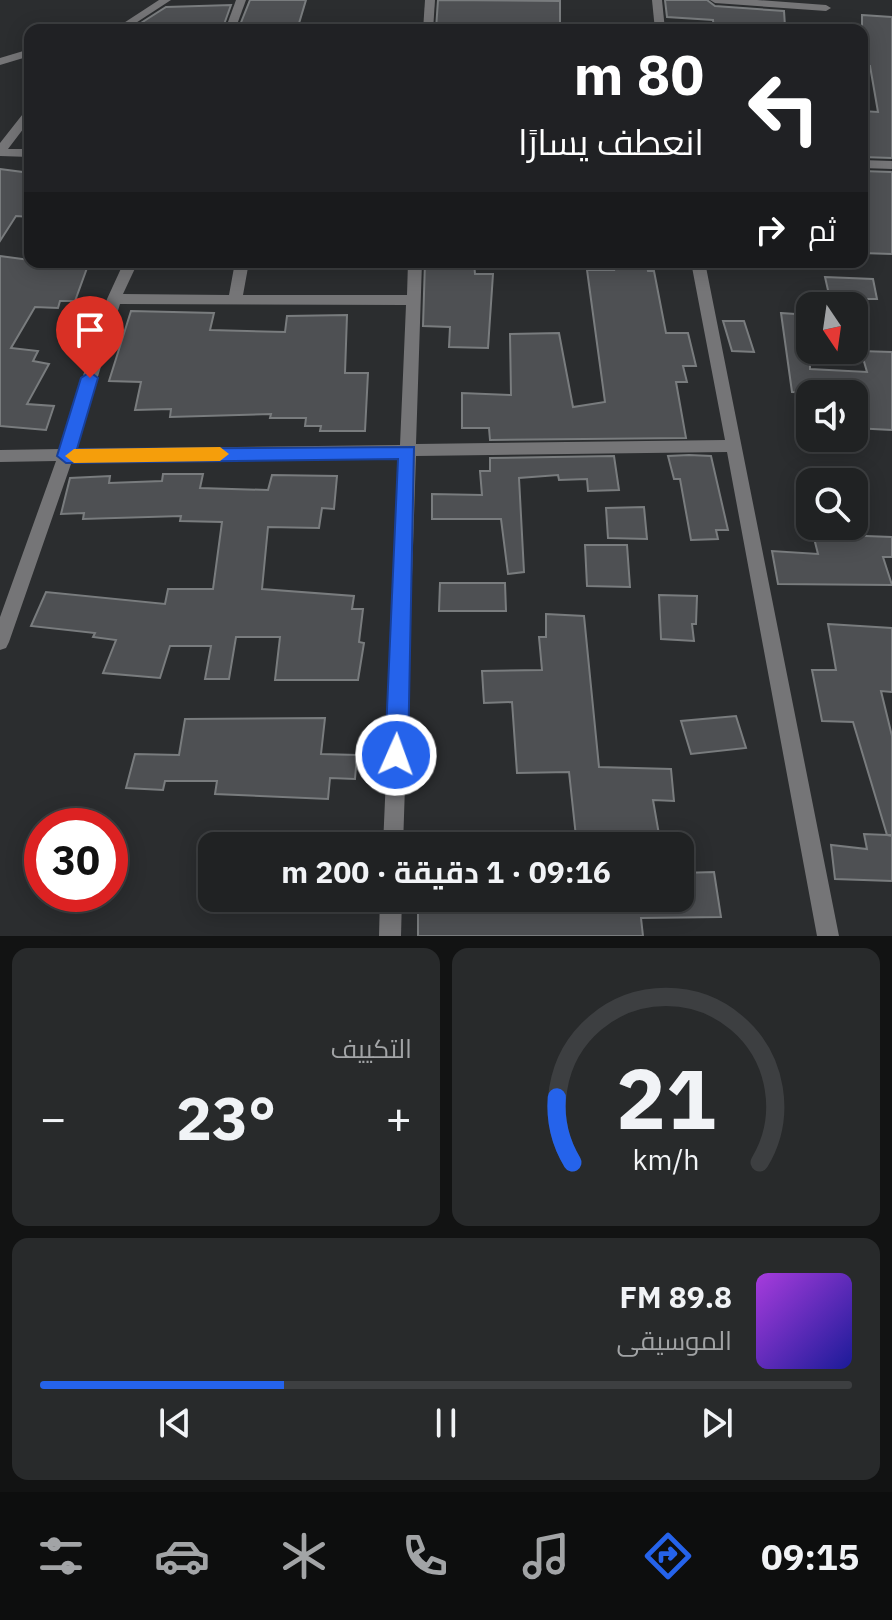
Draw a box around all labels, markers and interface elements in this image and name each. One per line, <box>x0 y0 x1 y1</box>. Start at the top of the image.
text: 80 m <box>574 38 704 110</box>
icon: left <box>732 56 836 160</box>
text: انعطف يسارًا <box>518 118 704 165</box>
icon: right <box>748 208 792 252</box>
text: ثم <box>808 210 836 249</box>
north arrow <box>796 292 868 364</box>
map controls <box>796 292 868 540</box>
pin <box>56 296 124 378</box>
icon: arrive <box>68 308 112 352</box>
button: sound <box>796 380 868 452</box>
button: search <box>796 468 868 540</box>
position arrow <box>354 713 438 797</box>
speed limit sign: 30 <box>24 808 128 912</box>
text: 09:16 · 1 دقيقة · 200 m <box>281 852 611 891</box>
text: التكييف <box>330 1031 412 1065</box>
text: 21 <box>616 1044 716 1152</box>
text: 23° <box>176 1078 276 1157</box>
text: − <box>40 1089 66 1146</box>
text: + <box>386 1089 412 1146</box>
text: km/h <box>632 1141 700 1178</box>
text: 89.8 FM <box>619 1277 732 1316</box>
text: الموسيقى <box>617 1323 732 1357</box>
icon: previous <box>153 1401 197 1445</box>
icon: pause <box>424 1401 468 1445</box>
icon: next <box>695 1401 739 1445</box>
icon: filters <box>33 1528 89 1584</box>
icon: car <box>154 1528 210 1584</box>
icon: climate <box>276 1528 332 1584</box>
icon: phone <box>397 1528 453 1584</box>
icon: music <box>518 1528 574 1584</box>
icon: directions <box>640 1528 696 1584</box>
text: 09:15 <box>761 1533 859 1580</box>

